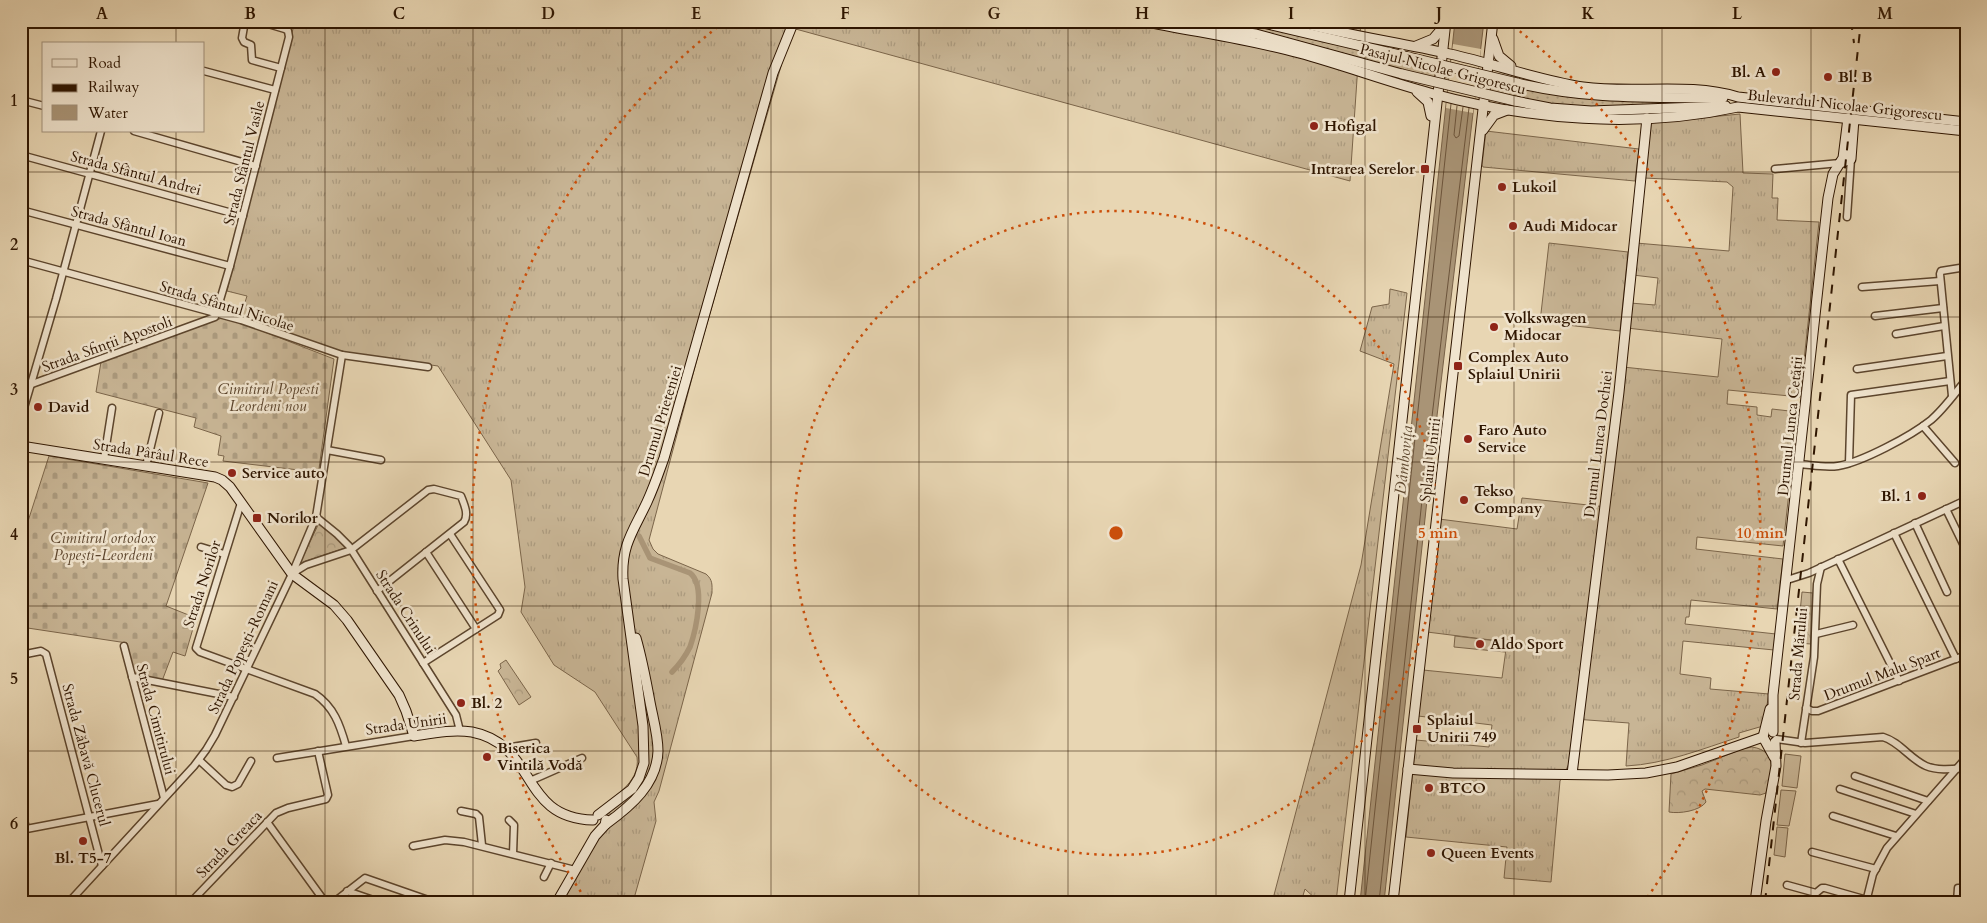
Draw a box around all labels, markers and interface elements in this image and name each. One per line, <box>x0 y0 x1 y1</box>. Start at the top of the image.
text: A <box>96 3 108 25</box>
text: B <box>244 3 256 25</box>
text: C <box>393 3 405 25</box>
text: D <box>541 3 555 25</box>
text: E <box>691 3 701 25</box>
text: F <box>840 3 850 25</box>
text: G <box>987 3 1001 25</box>
text: H <box>1135 3 1149 25</box>
text: I <box>1288 3 1294 25</box>
text: J <box>1434 3 1442 25</box>
text: K <box>1582 3 1595 25</box>
text: L <box>1732 3 1743 25</box>
text: M <box>1877 3 1893 25</box>
street label: Pasajul Nicolae Grigorescu <box>1358 39 1528 99</box>
legend <box>42 42 205 132</box>
text: Road <box>88 53 121 73</box>
place label: Bl. A <box>1731 62 1767 82</box>
marker: Bl. A <box>1770 66 1782 78</box>
place label: Bl. B <box>1838 67 1873 87</box>
marker: Bl. B <box>1822 71 1834 83</box>
text: Railway <box>88 77 139 97</box>
street label: Bulevardul Nicolae Grigorescu <box>1746 85 1944 125</box>
text: 1 <box>10 90 18 112</box>
street label: Strada Sfântul Vasile <box>219 98 269 228</box>
text: Water <box>87 103 129 123</box>
place label: Hofigal <box>1324 116 1377 136</box>
marker: Hofigal <box>1308 120 1320 132</box>
street label: Strada Sfântul Andrei <box>69 146 203 200</box>
place label: Intrarea Serelor <box>1311 159 1416 179</box>
marker: Intrarea Serelor <box>1419 163 1431 175</box>
place label: Lukoil <box>1512 177 1557 197</box>
marker: Lukoil <box>1496 181 1508 193</box>
street label: Strada Sfântul Ioan <box>69 201 189 251</box>
place label: Audi Midocar <box>1523 216 1618 236</box>
marker: Audi Midocar <box>1507 220 1519 232</box>
text: 2 <box>10 234 18 256</box>
street label: Strada Sfântul Nicolae <box>157 276 297 336</box>
place label: Volkswagen Midocar <box>1504 308 1587 345</box>
street label: Strada Sfinții Apostoli <box>39 311 175 377</box>
marker: Volkswagen Midocar <box>1488 321 1500 333</box>
place label: Complex Auto Splaiul Unirii <box>1468 347 1569 384</box>
street label: Drumul Lunca Cetății <box>1773 355 1807 497</box>
marker: Complex Auto Splaiul Unirii <box>1452 360 1464 372</box>
street label: Drumul Prieteniei <box>634 363 686 479</box>
street label: Drumul Lunca Dochiei <box>1579 369 1617 519</box>
text: 3 <box>10 379 18 401</box>
park label: Cimitirul Popesti Leordeni nou <box>218 379 319 416</box>
place label: David <box>48 397 90 417</box>
marker: David <box>32 401 44 413</box>
street label: Splaiul Unirii <box>1415 417 1445 503</box>
place label: Faro Auto Service <box>1478 420 1547 457</box>
water label: Dâmbovița <box>1389 424 1419 496</box>
marker: Faro Auto Service <box>1462 433 1474 445</box>
street label: Strada Pârâul Rece <box>92 434 210 472</box>
place label: Service auto <box>242 463 325 483</box>
marker: Service auto <box>226 467 238 479</box>
place label: Tekso Company <box>1474 481 1543 518</box>
place label: Bl. 1 <box>1881 486 1912 506</box>
marker: Bl. 1 <box>1916 490 1928 502</box>
marker: Tekso Company <box>1458 494 1470 506</box>
place label: Norilor <box>267 508 319 528</box>
marker: Norilor <box>251 512 263 524</box>
text: 5 min <box>1418 523 1458 543</box>
text: 10 min <box>1736 523 1784 543</box>
text: 4 <box>10 524 18 546</box>
centre of rings <box>1107 524 1125 542</box>
park label: Cimitirul ortodox Popești-Leordeni <box>50 528 157 565</box>
street label: Strada Norilor <box>178 537 226 630</box>
street label: Strada Crinului <box>371 566 441 658</box>
street label: Strada Popești-Romani <box>203 577 283 717</box>
street label: Strada Mărului <box>1784 607 1812 701</box>
place label: Aldo Sport <box>1490 634 1564 654</box>
marker: Aldo Sport <box>1474 638 1486 650</box>
street label: Drumul Malu Spart <box>1821 642 1943 705</box>
street label: Strada Cimitirului <box>132 661 180 777</box>
text: 5 <box>10 668 18 690</box>
street label: Strada Zăbavă Clucerul <box>57 681 115 829</box>
place label: Bl. 2 <box>471 693 503 713</box>
marker: Bl. 2 <box>455 697 467 709</box>
street label: Strada Unirii <box>364 708 448 740</box>
place label: Splaiul Unirii 749 <box>1427 710 1497 747</box>
marker: Splaiul Unirii 749 <box>1411 723 1423 735</box>
place label: Biserica Vintilă Vodă <box>497 738 583 775</box>
marker: Biserica Vintilă Vodă <box>481 751 493 763</box>
place label: BTCO <box>1439 778 1486 798</box>
marker: BTCO <box>1423 782 1435 794</box>
street label: Strada Greaca <box>192 806 267 882</box>
text: 6 <box>10 813 18 835</box>
marker: Bl. T5-7 <box>77 835 89 847</box>
place label: Queen Events <box>1441 843 1534 863</box>
marker: Queen Events <box>1425 847 1437 859</box>
place label: Bl. T5-7 <box>54 848 112 868</box>

